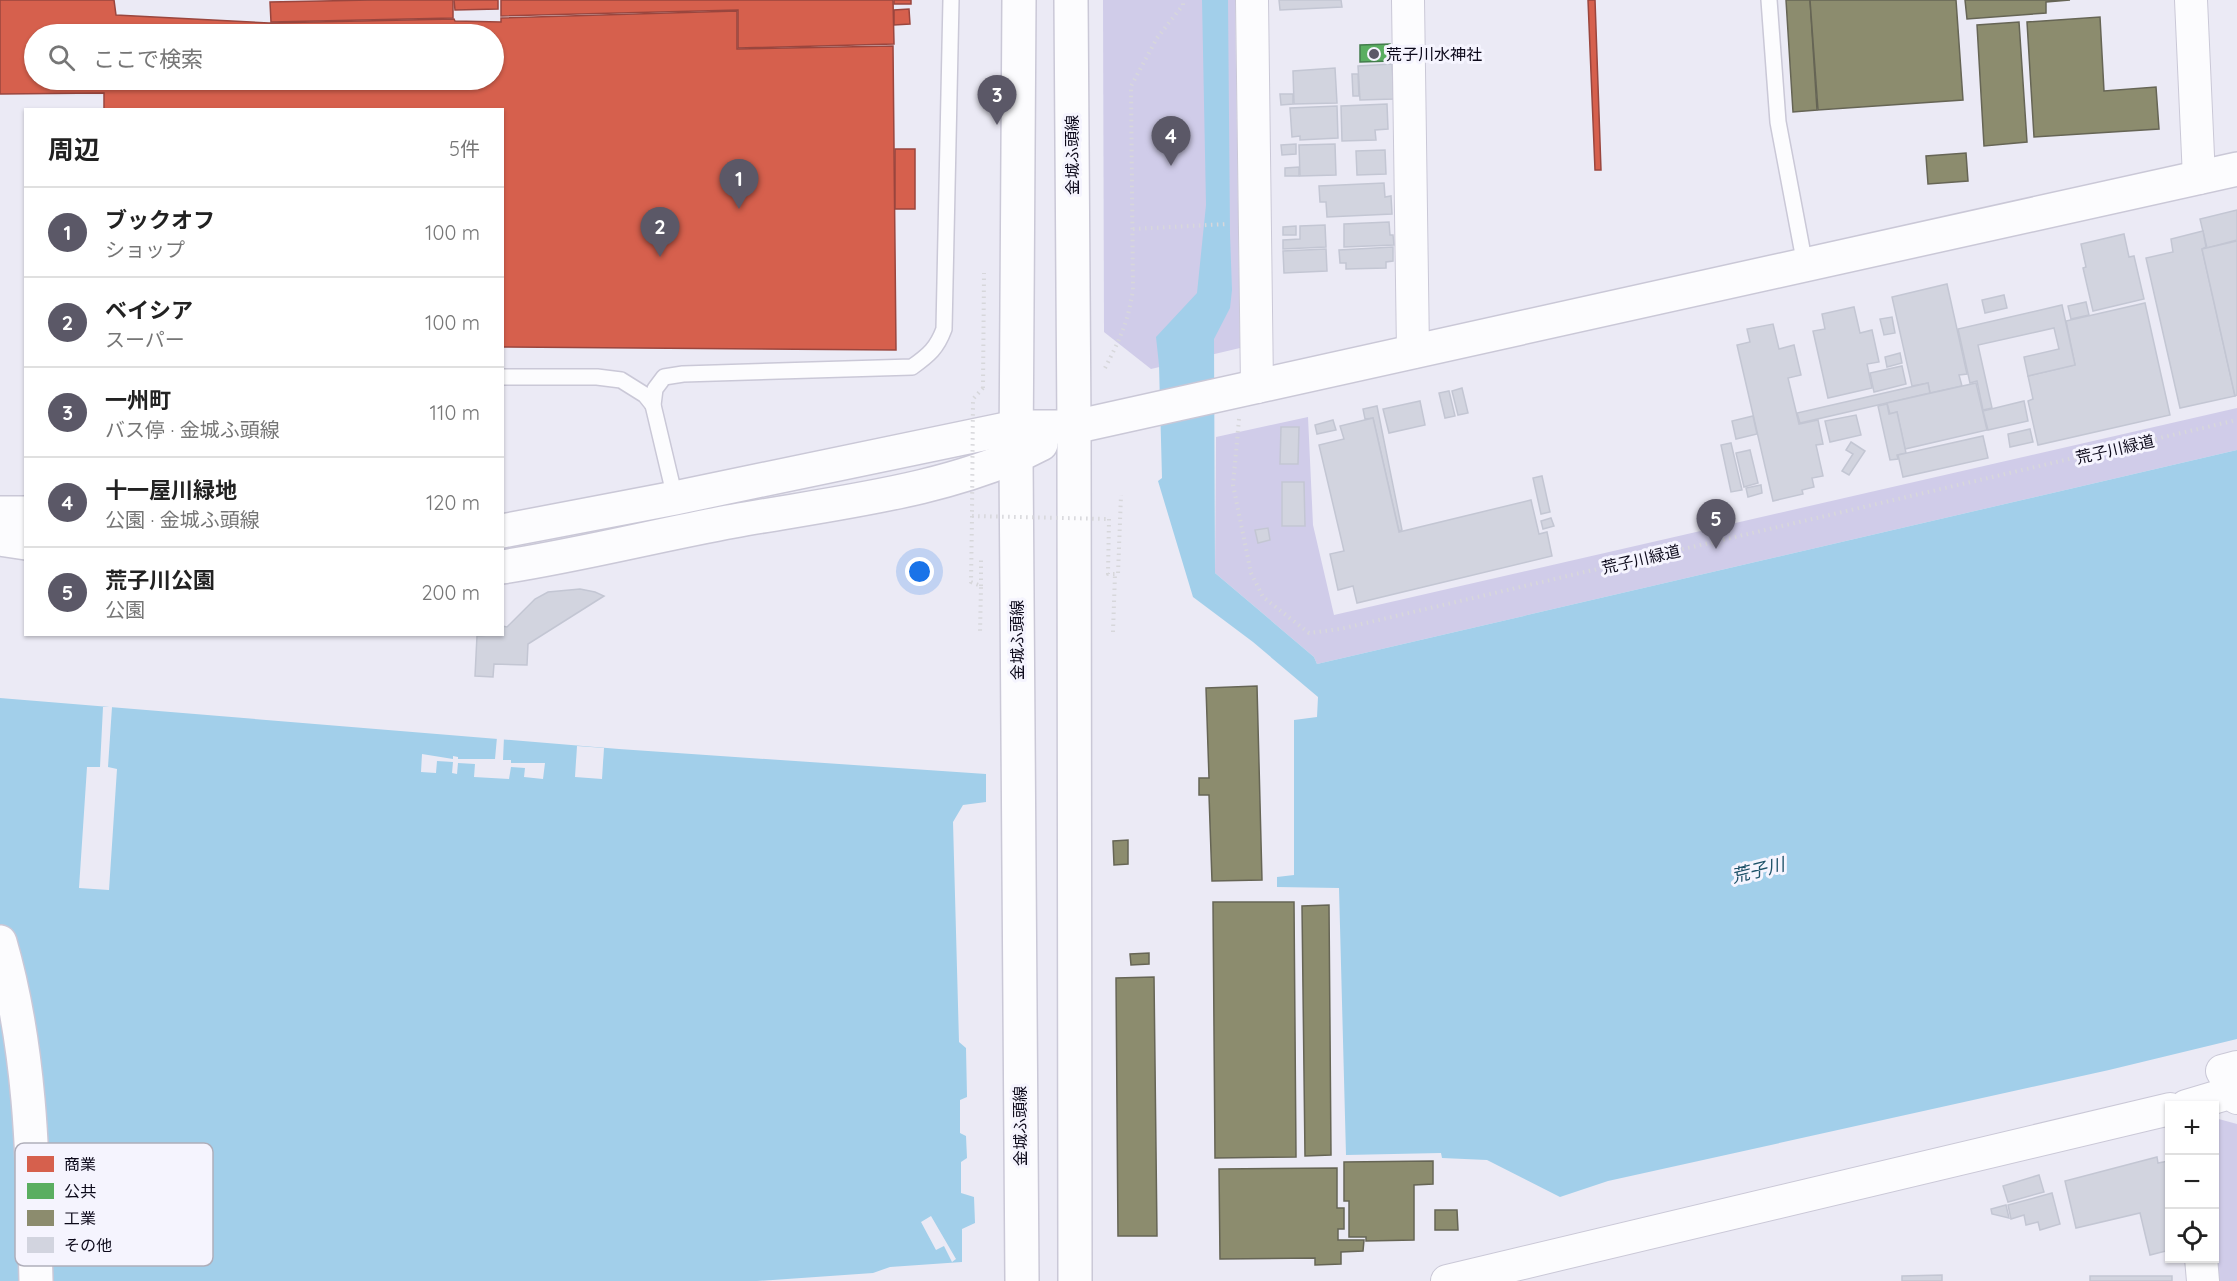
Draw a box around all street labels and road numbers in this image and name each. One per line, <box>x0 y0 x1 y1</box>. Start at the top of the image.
street label: 金城ふ頭線 <box>1062 115 1082 195</box>
street label: 荒子川緑道 <box>2074 430 2156 468</box>
street label: 荒子川緑道 <box>1600 540 1682 578</box>
street label: 金城ふ頭線 <box>1007 600 1027 680</box>
street label: 金城ふ頭線 <box>1010 1086 1030 1166</box>

